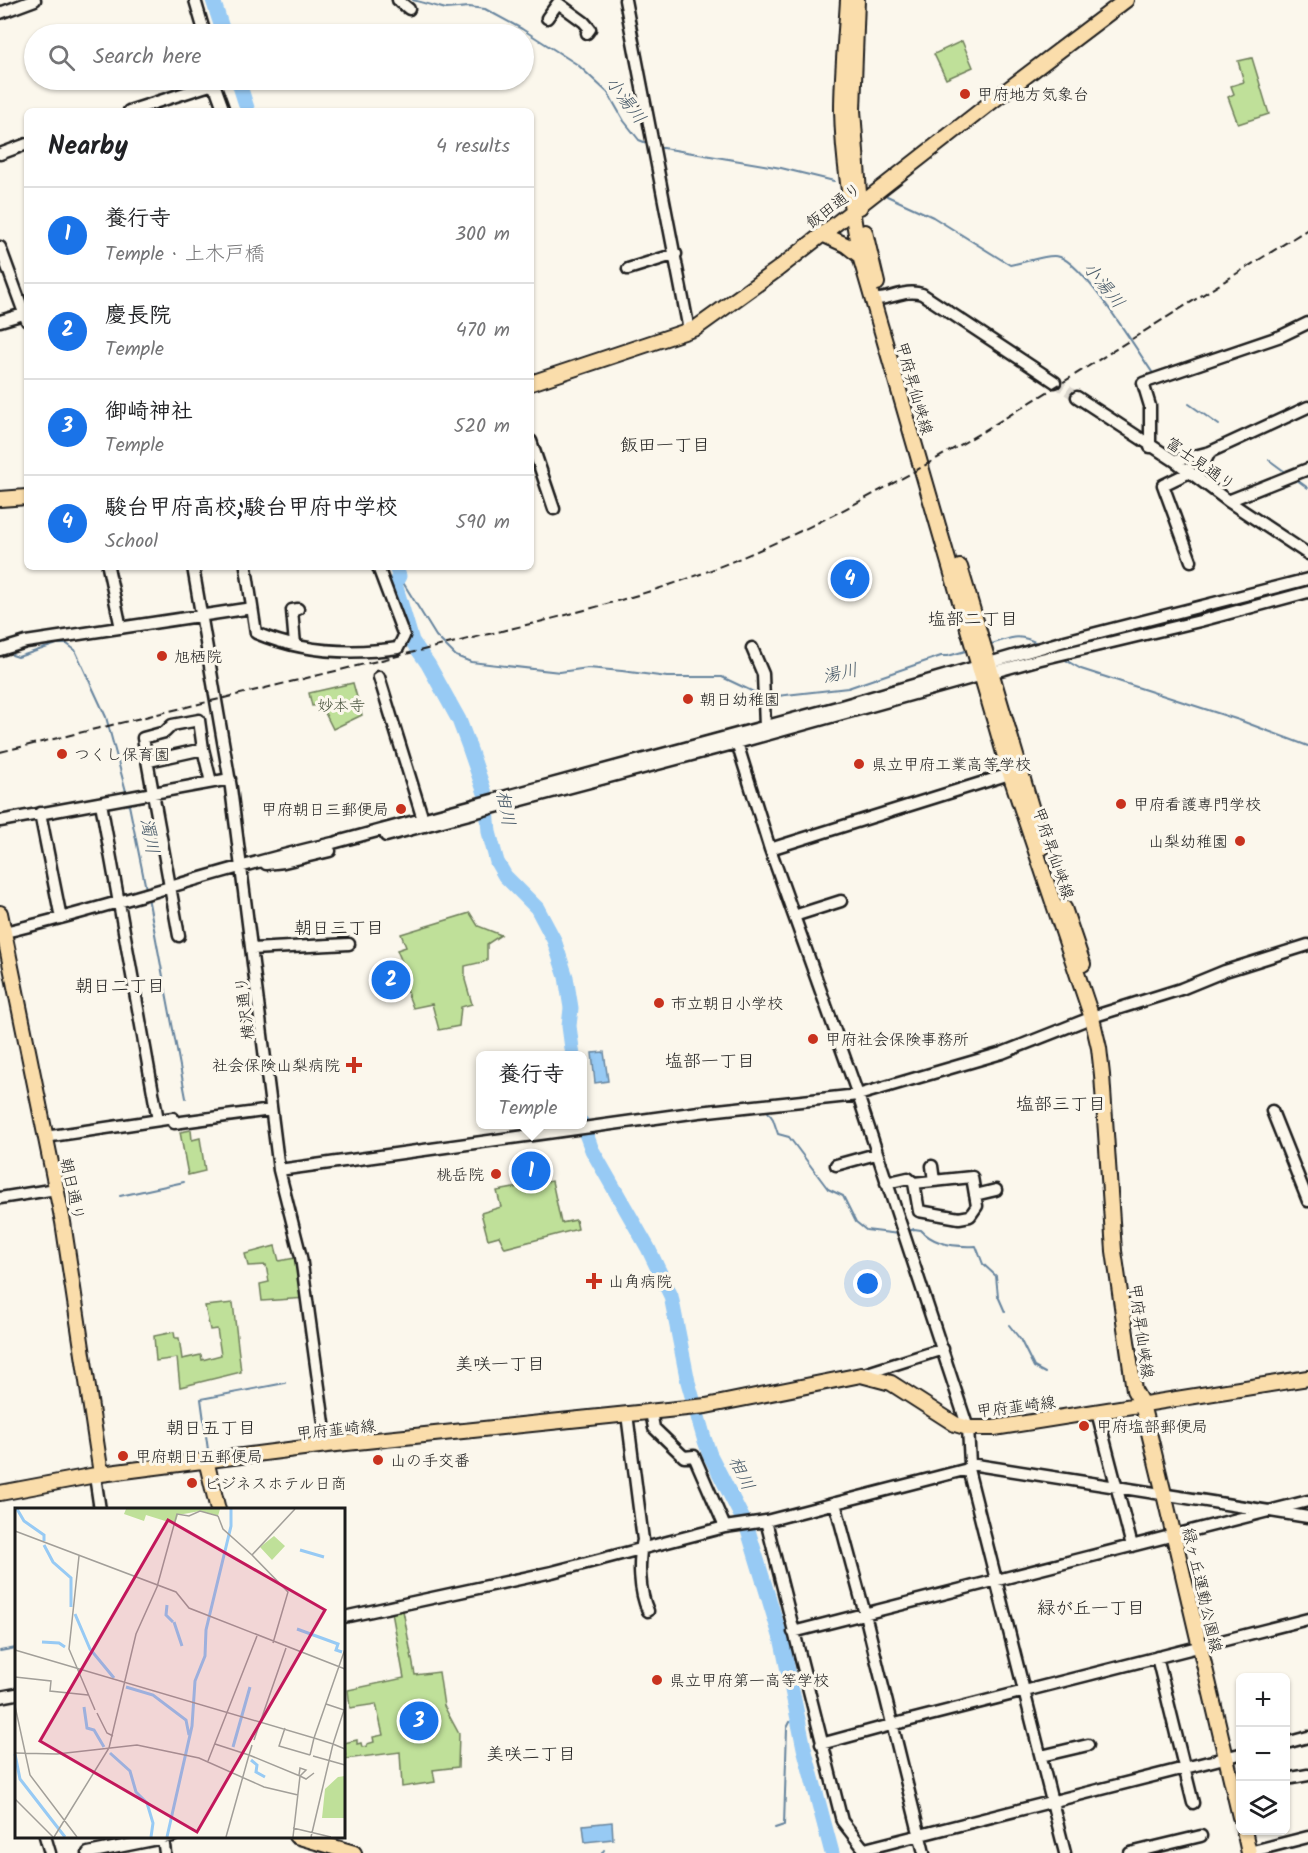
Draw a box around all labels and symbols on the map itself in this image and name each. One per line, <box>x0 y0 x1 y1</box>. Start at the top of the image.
water label: 小湯川 <box>597 71 653 131</box>
place label: 甲府地方気象台 <box>977 83 1089 108</box>
marker: 甲府地方気象台 <box>958 87 972 101</box>
street label: 飯田通り <box>801 177 867 235</box>
water label: 小湯川 <box>1075 256 1131 316</box>
street label: 甲府昇仙峡線 <box>888 339 939 438</box>
street label: 富士見通り <box>1160 431 1240 497</box>
district label: 飯田一丁目 <box>620 432 710 461</box>
pin: 4 <box>830 556 870 602</box>
district label: 塩部二丁目 <box>928 606 1018 635</box>
place label: 旭栖院 <box>174 645 222 670</box>
marker: 旭栖院 <box>155 649 169 663</box>
water label: 湯川 <box>820 657 861 692</box>
place label: 朝日幼稚園 <box>700 688 780 713</box>
marker: 朝日幼稚園 <box>681 692 695 706</box>
park label: 妙本寺 <box>317 694 365 719</box>
place label: つくし保育園 <box>74 743 170 768</box>
marker: つくし保育園 <box>55 747 69 761</box>
place label: 県立甲府工業高等学校 <box>871 753 1031 778</box>
marker: 県立甲府工業高等学校 <box>852 757 866 771</box>
water label: 相川 <box>487 788 522 829</box>
place label: 甲府看護専門学校 <box>1133 793 1261 818</box>
marker: 甲府看護専門学校 <box>1114 797 1128 811</box>
place label: 甲府朝日三郵便局 <box>261 798 389 823</box>
marker: 甲府朝日三郵便局 <box>394 802 408 816</box>
street label: 甲府昇仙峡線 <box>1025 804 1080 903</box>
water label: 濁川 <box>131 816 166 857</box>
place label: 山梨幼稚園 <box>1148 830 1228 855</box>
marker: 山梨幼稚園 <box>1233 834 1247 848</box>
district label: 朝日三丁目 <box>294 915 384 944</box>
pin: 2 <box>372 958 410 1002</box>
district label: 朝日二丁目 <box>75 973 165 1002</box>
street label: 横沢通り <box>229 975 262 1041</box>
place label: 市立朝日小学校 <box>671 992 783 1017</box>
marker: 市立朝日小学校 <box>652 996 666 1010</box>
place label: 甲府社会保険事務所 <box>825 1028 969 1053</box>
marker: 甲府社会保険事務所 <box>806 1032 820 1046</box>
district label: 塩部一丁目 <box>665 1048 755 1077</box>
place label: 社会保険山梨病院 <box>212 1054 340 1079</box>
marker: 社会保険山梨病院 <box>345 1056 363 1074</box>
district label: 塩部三丁目 <box>1016 1091 1106 1120</box>
pin: 1 <box>512 1148 550 1194</box>
street label: 朝日通り <box>53 1155 90 1223</box>
place label: 桃岳院 <box>436 1163 484 1188</box>
marker: 桃岳院 <box>489 1167 503 1181</box>
your location <box>853 1269 882 1298</box>
place label: 山角病院 <box>608 1270 672 1295</box>
marker: 山角病院 <box>585 1272 603 1290</box>
street label: 甲府昇仙峡線 <box>1121 1282 1160 1380</box>
district label: 美咲一丁目 <box>455 1351 545 1380</box>
street label: 甲府韮崎線 <box>975 1390 1057 1425</box>
street label: 甲府韮崎線 <box>295 1414 377 1447</box>
district label: 朝日五丁目 <box>166 1415 256 1444</box>
place label: 甲府塩部郵便局 <box>1096 1415 1208 1440</box>
marker: 甲府塩部郵便局 <box>1077 1419 1091 1433</box>
place label: 甲府朝日五郵便局 <box>135 1445 263 1470</box>
marker: 甲府朝日五郵便局 <box>116 1449 130 1463</box>
place label: 山の手交番 <box>390 1449 470 1474</box>
water label: 相川 <box>720 1451 762 1496</box>
marker: 山の手交番 <box>371 1453 385 1467</box>
place label: ビジネスホテル日商 <box>204 1472 347 1497</box>
marker: ビジネスホテル日商 <box>185 1476 199 1490</box>
inset map <box>15 1508 345 1838</box>
street label: 緑ヶ丘運動公園線 <box>1175 1525 1228 1656</box>
district label: 緑が丘一丁目 <box>1037 1595 1145 1624</box>
place label: 県立甲府第一高等学校 <box>669 1669 829 1694</box>
marker: 県立甲府第一高等学校 <box>650 1673 664 1687</box>
pin: 3 <box>400 1698 438 1744</box>
district label: 美咲二丁目 <box>486 1741 576 1770</box>

